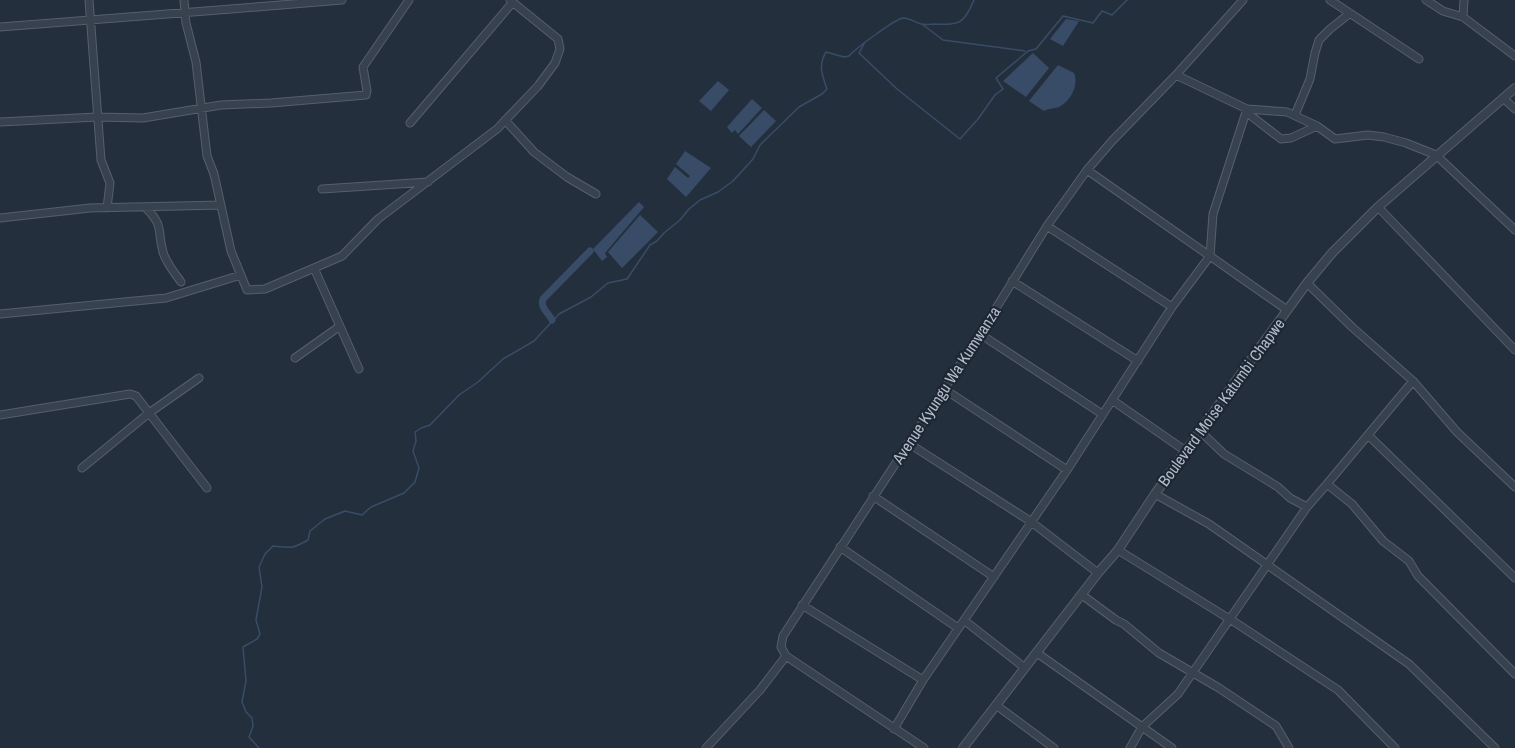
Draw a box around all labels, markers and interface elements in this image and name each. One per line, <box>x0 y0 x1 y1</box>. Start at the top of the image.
street label: Avenue Kyungu Wa Kumwanza <box>886 301 1006 469</box>
street label: Boulevard Moise Katumbi Chapwe <box>1153 314 1289 490</box>

